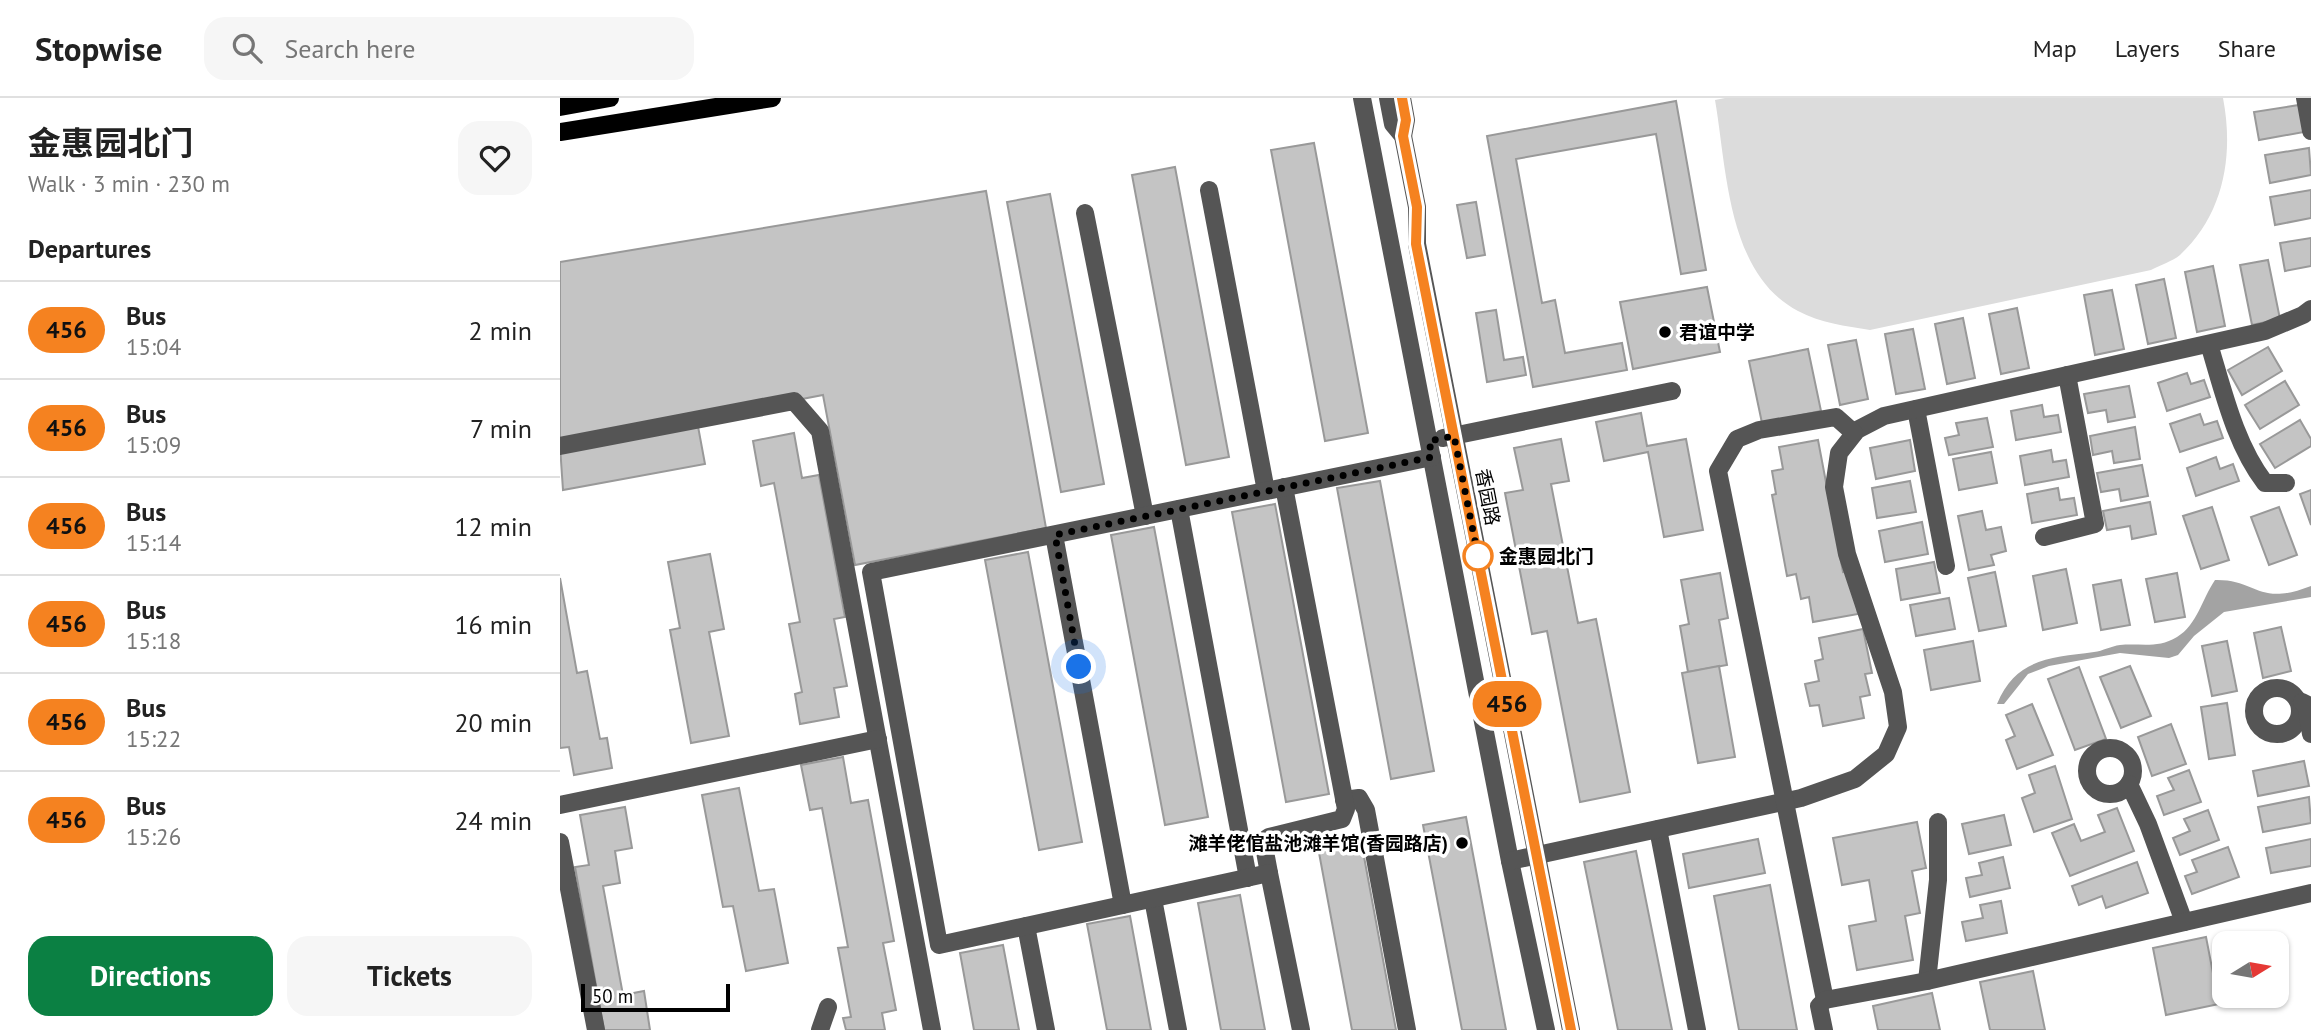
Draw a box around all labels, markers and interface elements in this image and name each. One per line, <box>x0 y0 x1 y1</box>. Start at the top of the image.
search box <box>204 17 694 80</box>
text: Stopwise <box>35 27 162 70</box>
icon: search <box>228 29 266 67</box>
text: Search here <box>284 32 416 65</box>
text: Map <box>2033 33 2077 64</box>
text: Layers <box>2115 33 2180 64</box>
text: Share <box>2218 33 2276 64</box>
text: 金惠园北门 <box>28 121 193 164</box>
button: heart <box>458 121 532 195</box>
text: Walk · 3 min · 230 m <box>28 169 230 198</box>
text: Departures <box>28 232 151 265</box>
text: Bus <box>126 299 166 332</box>
text: 456 <box>46 314 87 345</box>
text: 2 min <box>469 314 532 347</box>
place label: 君谊中学 <box>1679 320 1755 344</box>
marker: 君谊中学 <box>1657 324 1673 340</box>
text: 15:04 <box>126 332 181 361</box>
text: Bus <box>126 397 166 430</box>
text: 456 <box>46 412 87 443</box>
text: 7 min <box>470 412 532 445</box>
text: 15:09 <box>126 430 181 459</box>
street label: 香园路 <box>1471 467 1505 527</box>
text: Bus <box>126 495 166 528</box>
text: 456 <box>46 510 87 541</box>
text: 12 min <box>454 510 532 543</box>
text: 15:14 <box>126 528 181 557</box>
marker: 金惠园北门 <box>1463 541 1493 571</box>
place label: 金惠园北门 <box>1499 544 1594 568</box>
text: Bus <box>126 593 166 626</box>
text: 456 <box>46 608 87 639</box>
text: 16 min <box>454 608 532 641</box>
text: 15:18 <box>126 626 181 655</box>
your location <box>1061 649 1096 684</box>
line badge: 456 <box>1467 681 1547 727</box>
text: 456 <box>1487 688 1527 719</box>
text: Bus <box>126 691 166 724</box>
text: 456 <box>46 706 87 737</box>
text: 20 min <box>454 706 532 739</box>
text: 15:22 <box>126 724 181 753</box>
text: Bus <box>126 789 166 822</box>
text: 456 <box>46 804 87 835</box>
text: 24 min <box>454 804 532 837</box>
text: 15:26 <box>126 822 181 851</box>
place label: 滩羊佬倌盐池滩羊馆(香园路店) <box>1189 831 1448 855</box>
marker: 滩羊佬倌盐池滩羊馆(香园路店) <box>1454 835 1470 851</box>
north arrow <box>2212 931 2289 1008</box>
map controls <box>2212 931 2289 1008</box>
button: Directions <box>28 936 273 1016</box>
button: Tickets <box>287 936 532 1016</box>
scale bar <box>581 981 730 1013</box>
text: 50 m <box>592 984 633 1008</box>

